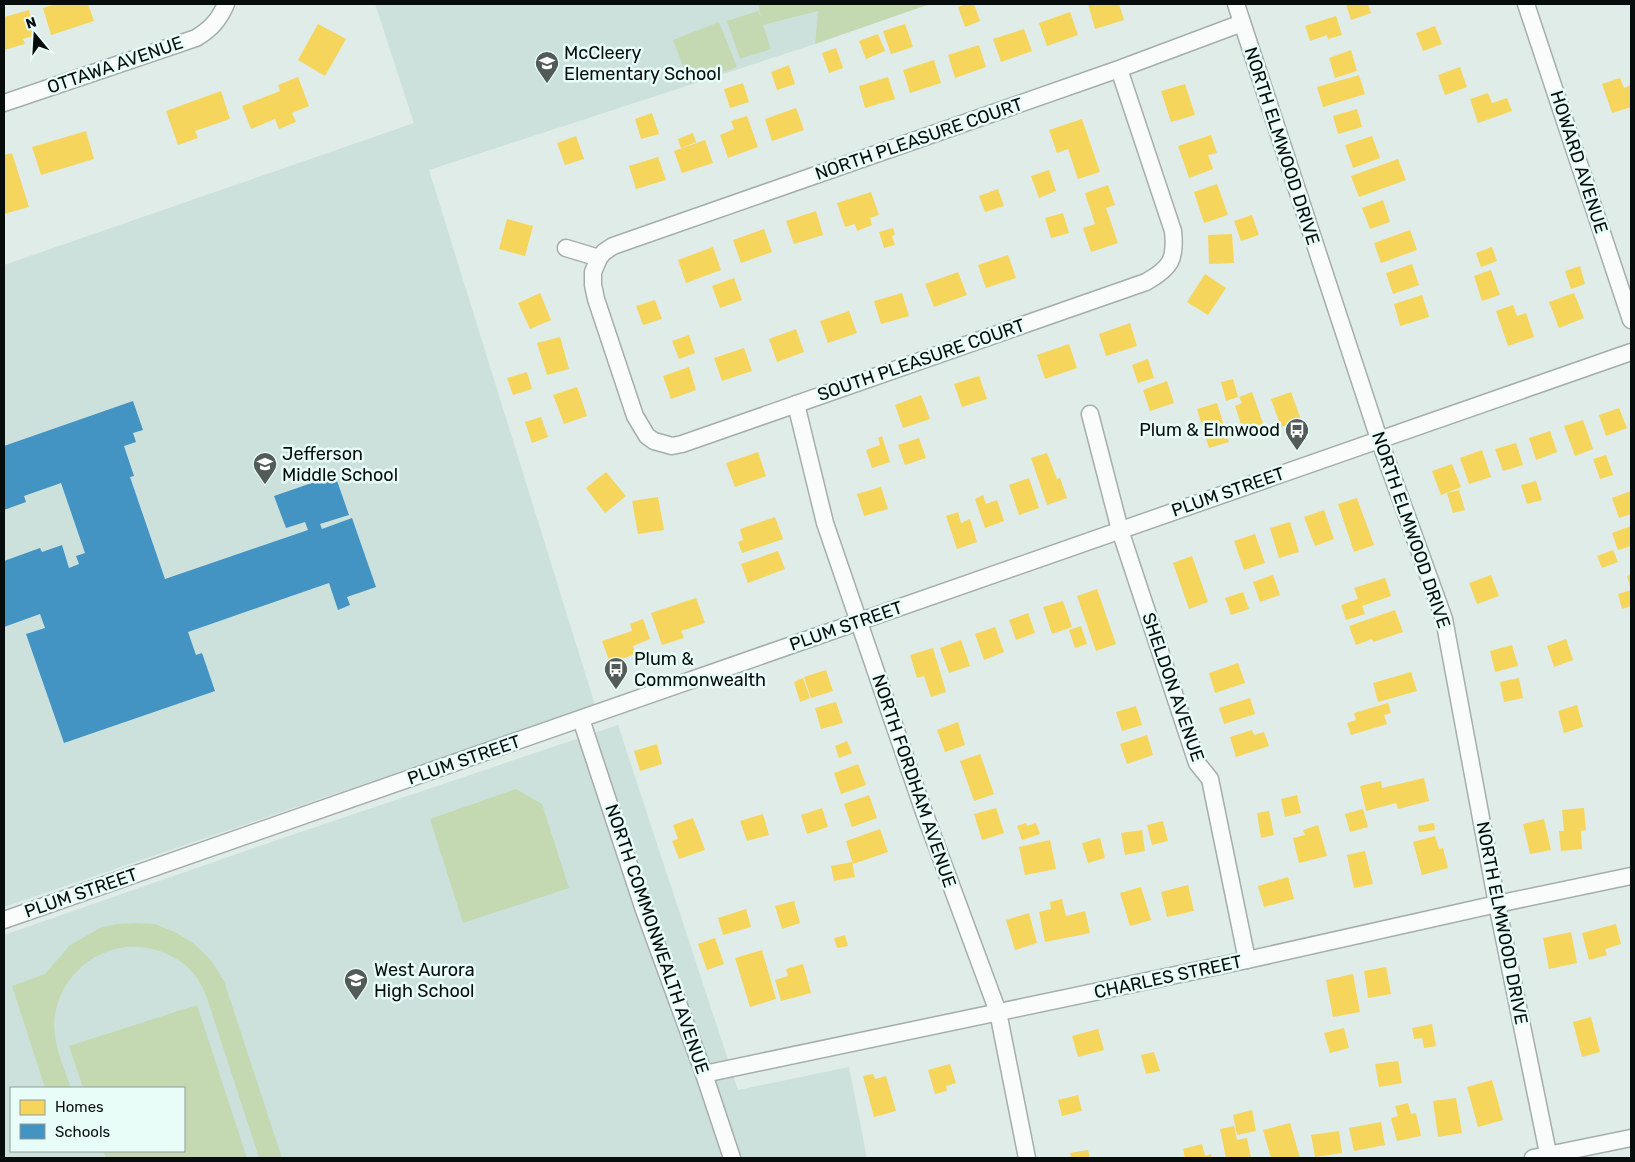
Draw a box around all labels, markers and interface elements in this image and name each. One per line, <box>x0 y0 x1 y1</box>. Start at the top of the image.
north arrow <box>10 10 60 60</box>
text: N <box>24 13 39 33</box>
street label: OTTAWA AVENUE <box>44 31 186 99</box>
place label: McCleery Elementary School <box>564 42 721 85</box>
street label: NORTH ELMWOOD DRIVE <box>1240 44 1324 248</box>
school or university icon: McCleery Elementary School <box>534 50 560 84</box>
street label: HOWARD AVENUE <box>1546 88 1612 236</box>
street label: NORTH PLEASURE COURT <box>812 93 1026 185</box>
street label: SOUTH PLEASURE COURT <box>814 314 1028 406</box>
bus stop icon: Plum & Elmwood <box>1284 417 1310 451</box>
place label: Plum & Elmwood <box>1139 419 1280 441</box>
street label: NORTH ELMWOOD DRIVE <box>1367 429 1455 631</box>
place label: Jefferson Middle School <box>282 443 398 486</box>
school or university icon: Jefferson Middle School <box>252 451 278 485</box>
street label: PLUM STREET <box>1169 462 1287 522</box>
street label: PLUM STREET <box>787 596 905 656</box>
street label: SHELDON AVENUE <box>1137 610 1209 764</box>
place label: Plum & Commonwealth <box>634 648 766 691</box>
bus stop icon: Plum & Commonwealth <box>603 656 629 690</box>
street label: NORTH FORDHAM AVENUE <box>867 672 961 890</box>
street label: PLUM STREET <box>405 730 523 790</box>
street label: NORTH COMMONWEALTH AVENUE <box>600 801 714 1077</box>
street label: NORTH ELMWOOD DRIVE <box>1471 819 1533 1027</box>
street label: PLUM STREET <box>22 863 140 923</box>
street label: CHARLES STREET <box>1092 951 1244 1003</box>
place label: West Aurora High School <box>374 959 475 1002</box>
school or university icon: West Aurora High School <box>343 967 369 1001</box>
legend <box>10 1087 185 1152</box>
text: Homes <box>55 1098 104 1116</box>
text: Schools <box>55 1123 111 1141</box>

